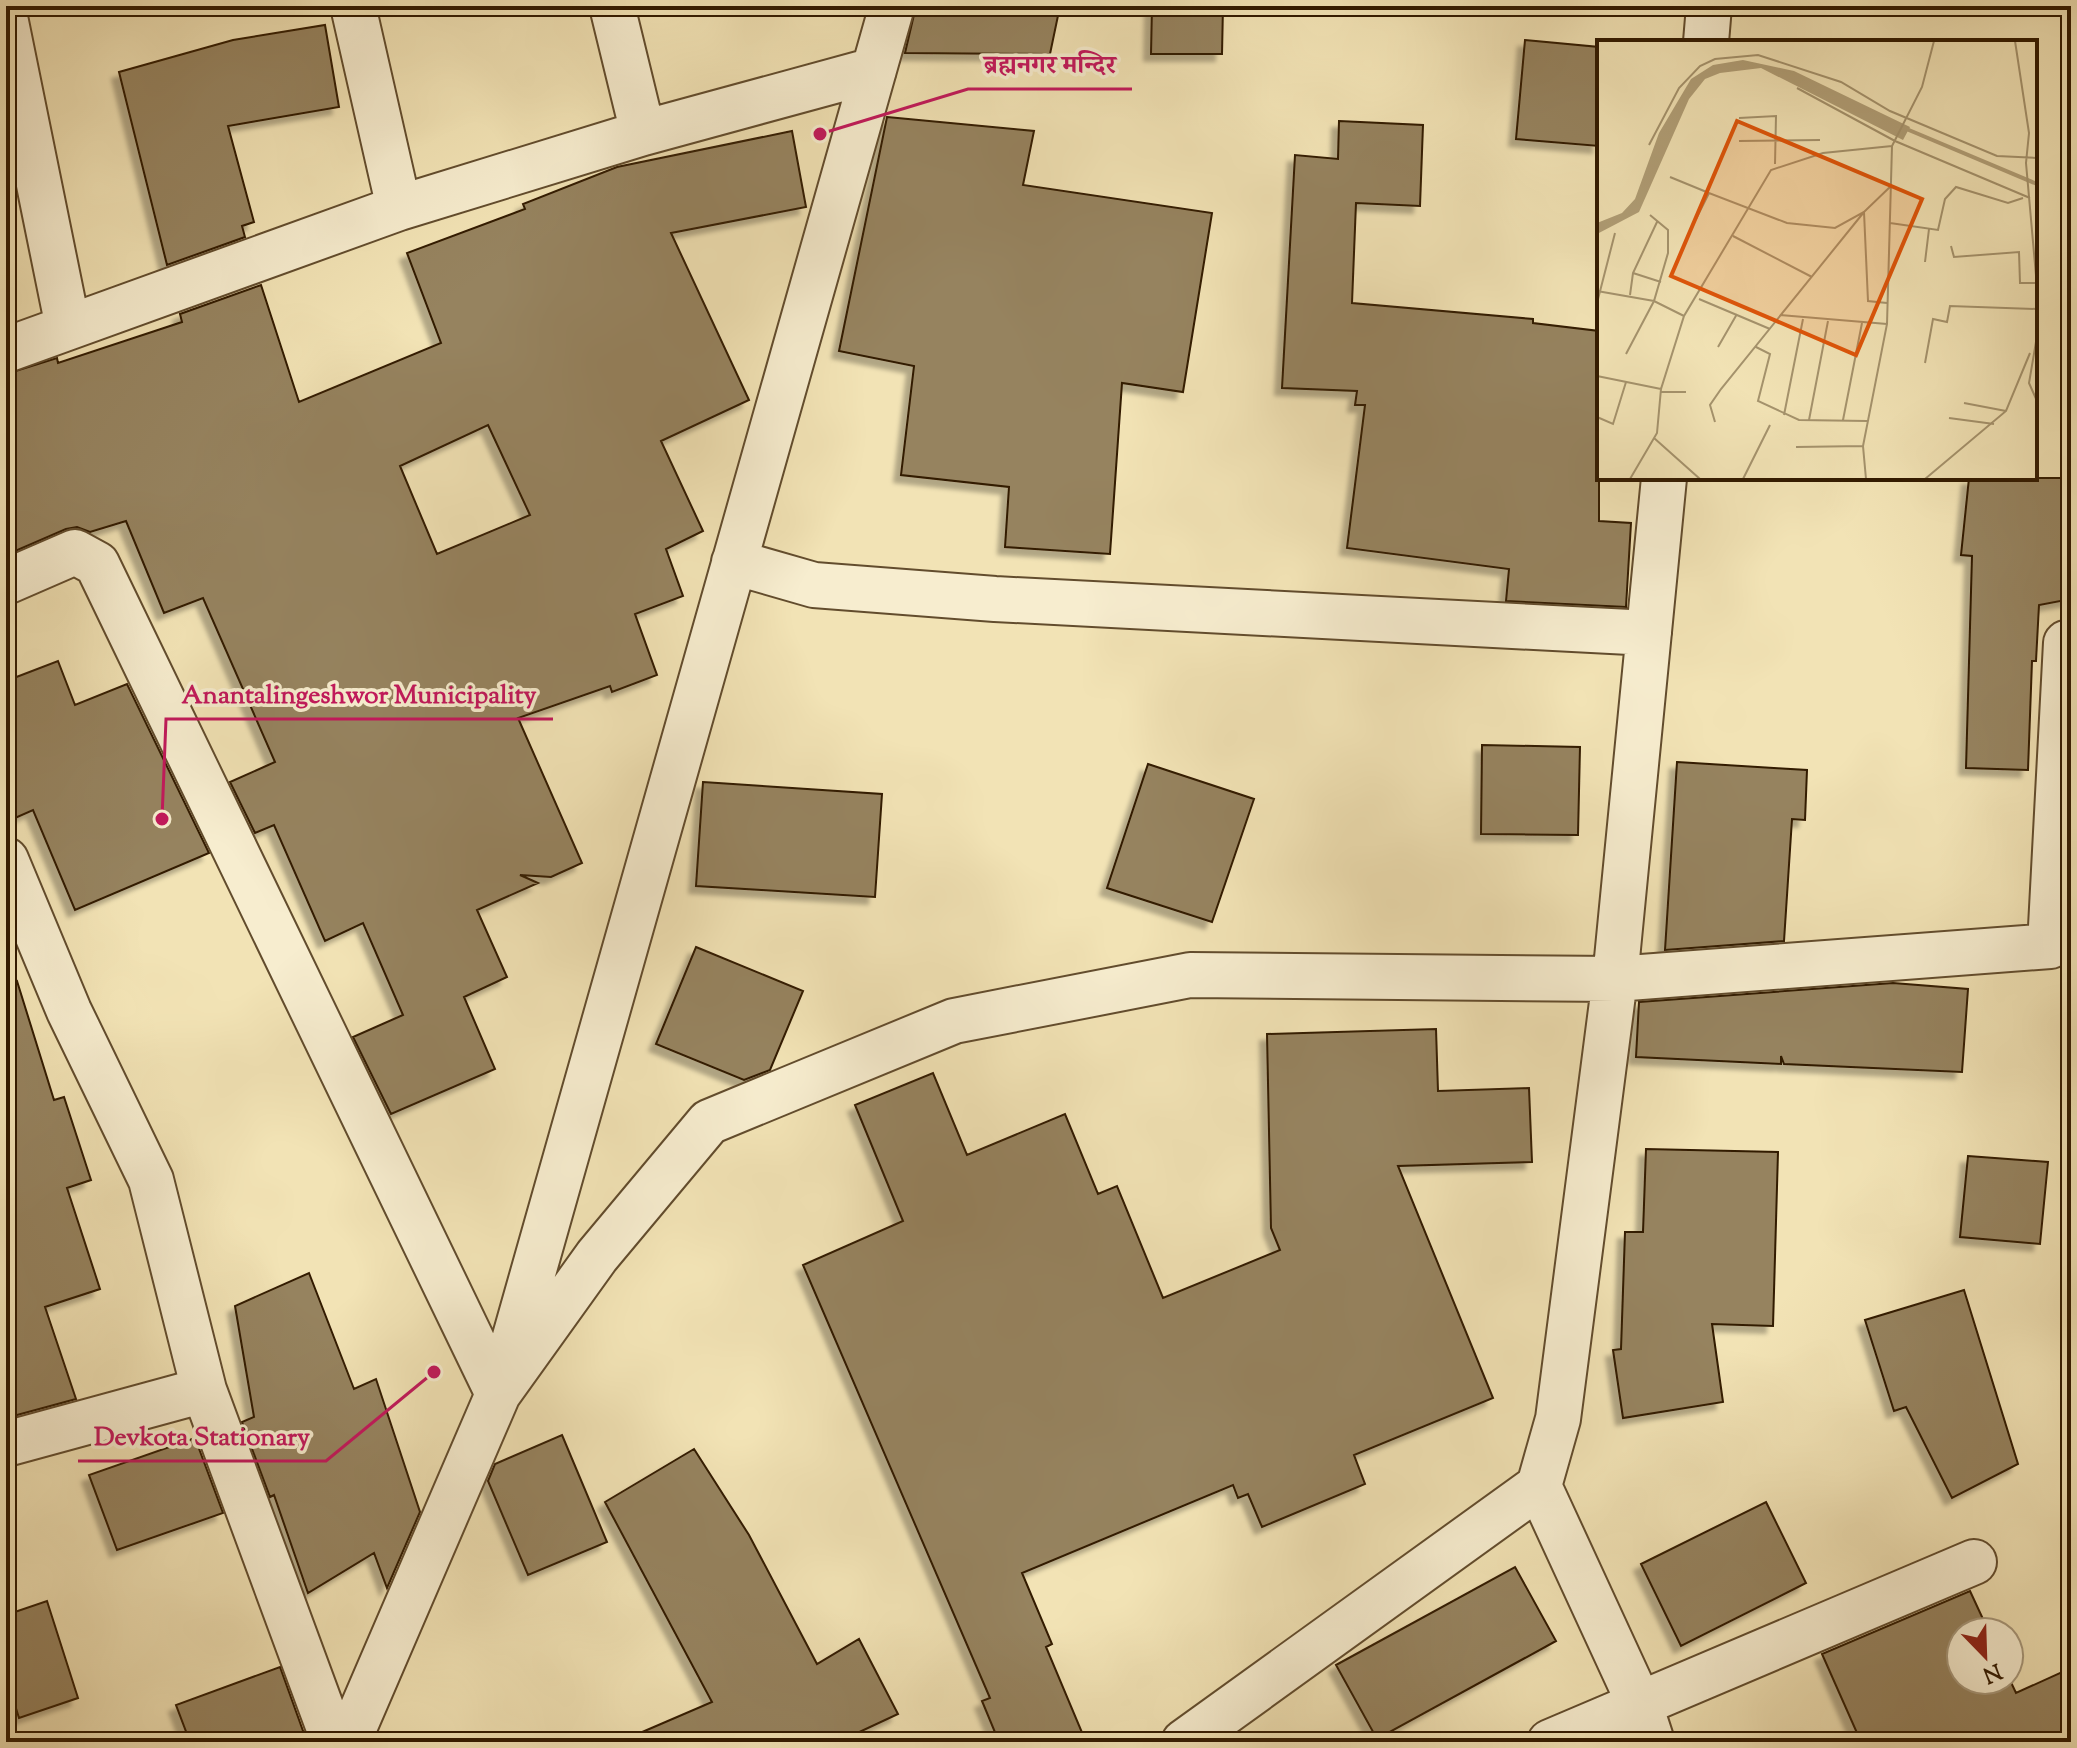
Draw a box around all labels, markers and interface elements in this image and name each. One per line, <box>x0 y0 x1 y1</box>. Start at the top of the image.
callout: ब्रह्मनगर मन्दिर <box>968 39 1132 89</box>
inset map <box>1597 40 2037 480</box>
text: ब्रह्मनगर मन्दिर <box>982 48 1118 85</box>
callout: Anantalingeshwor Municipality <box>166 669 553 719</box>
text: Anantalingeshwor Municipality <box>181 678 537 715</box>
callout: Devkota Stationary <box>78 1411 326 1461</box>
text: Devkota Stationary <box>94 1420 310 1457</box>
north arrow <box>1945 1616 2025 1696</box>
text: N <box>1977 1653 2006 1690</box>

